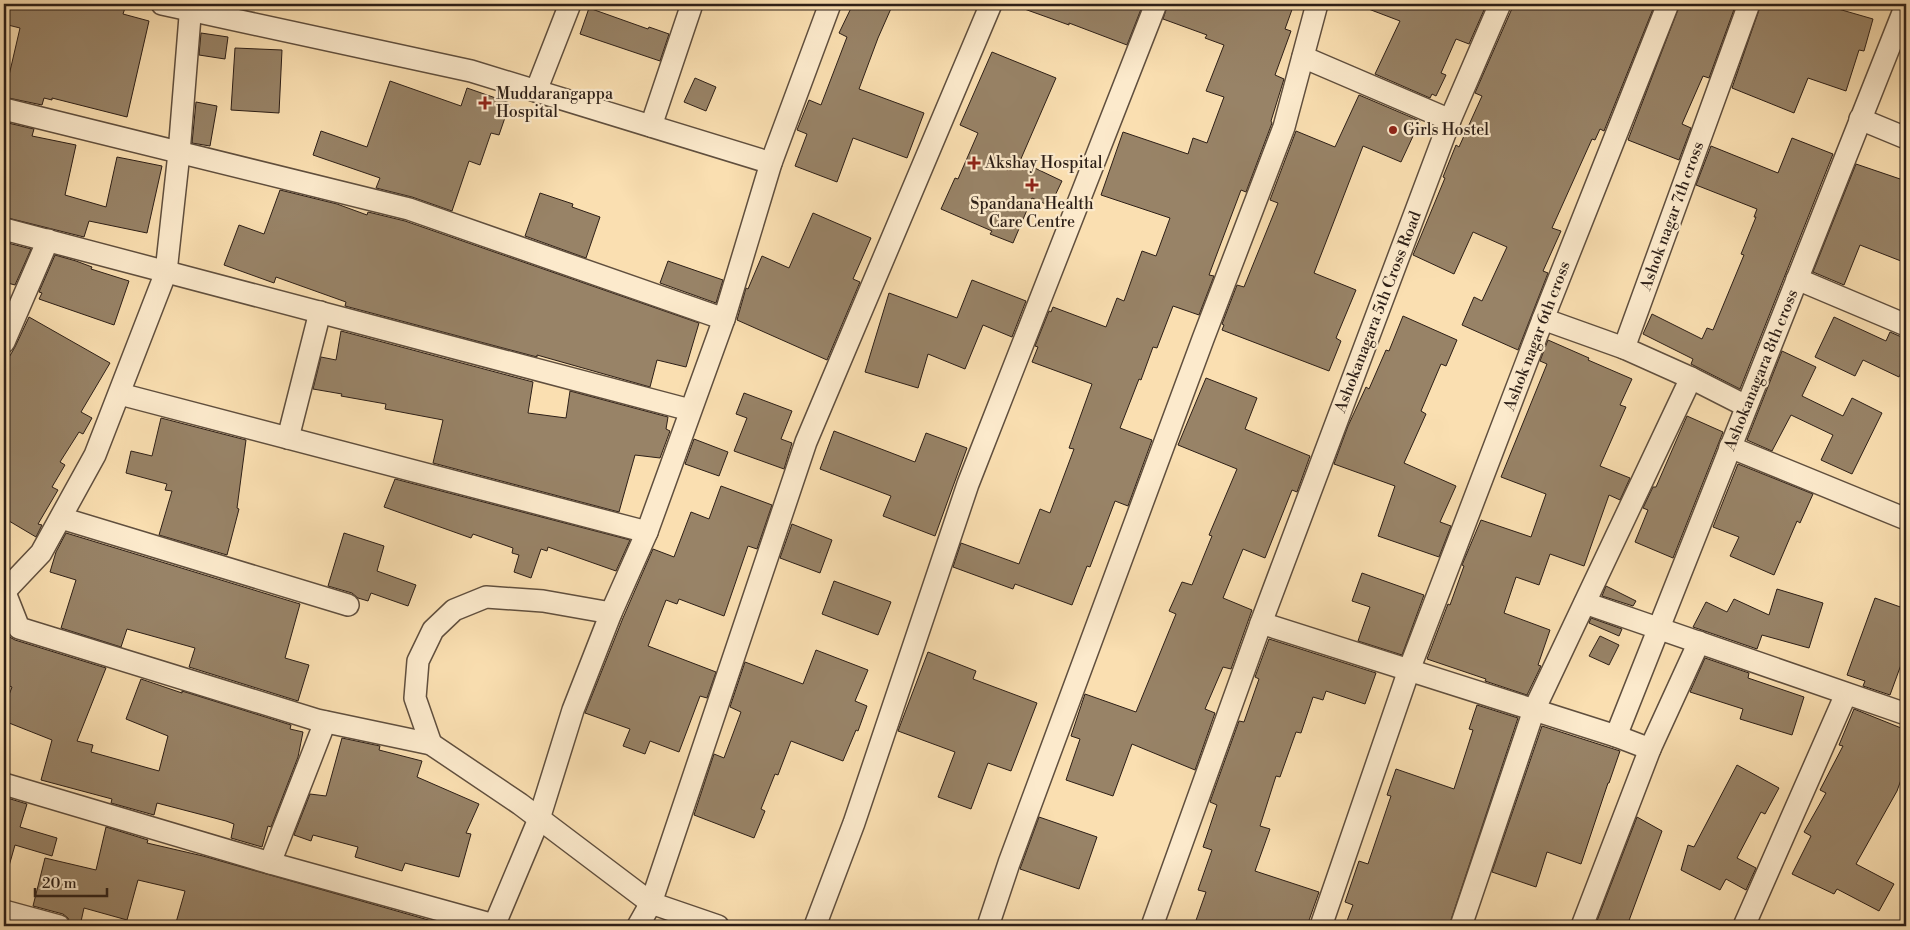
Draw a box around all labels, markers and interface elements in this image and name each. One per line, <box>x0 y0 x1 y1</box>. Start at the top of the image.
place label: Muddarangappa Hospital <box>496 84 614 122</box>
marker: Muddarangappa Hospital <box>478 96 492 110</box>
place label: Girls Hostel <box>1403 120 1489 140</box>
marker: Girls Hostel <box>1387 124 1399 136</box>
street label: Ashok nagar 7th cross <box>1635 139 1708 294</box>
place label: Akshay Hospital <box>984 153 1103 173</box>
marker: Akshay Hospital <box>967 156 981 170</box>
marker: Spandana Health Care Centre <box>1025 178 1039 192</box>
place label: Spandana Health Care Centre <box>970 194 1094 232</box>
street label: Ashokanagara 5th Cross Road <box>1330 208 1426 417</box>
street label: Ashok nagar 6th cross <box>1499 258 1575 415</box>
street label: Ashokanagara 8th cross <box>1719 286 1802 454</box>
scale bar <box>35 865 108 897</box>
text: 20 m <box>42 874 77 893</box>

